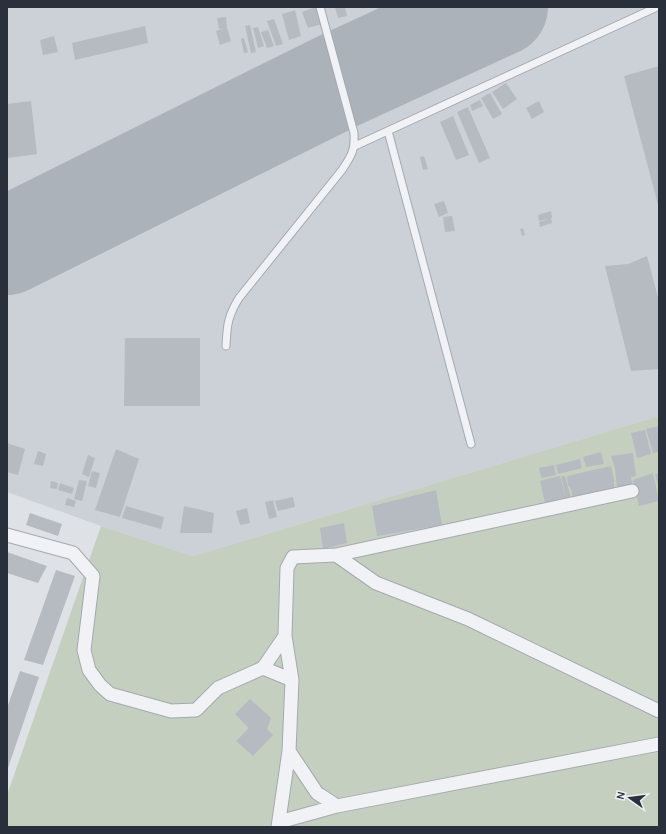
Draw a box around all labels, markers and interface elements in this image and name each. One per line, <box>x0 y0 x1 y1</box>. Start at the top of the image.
north arrow <box>610 778 650 818</box>
text: N <box>614 790 628 801</box>

